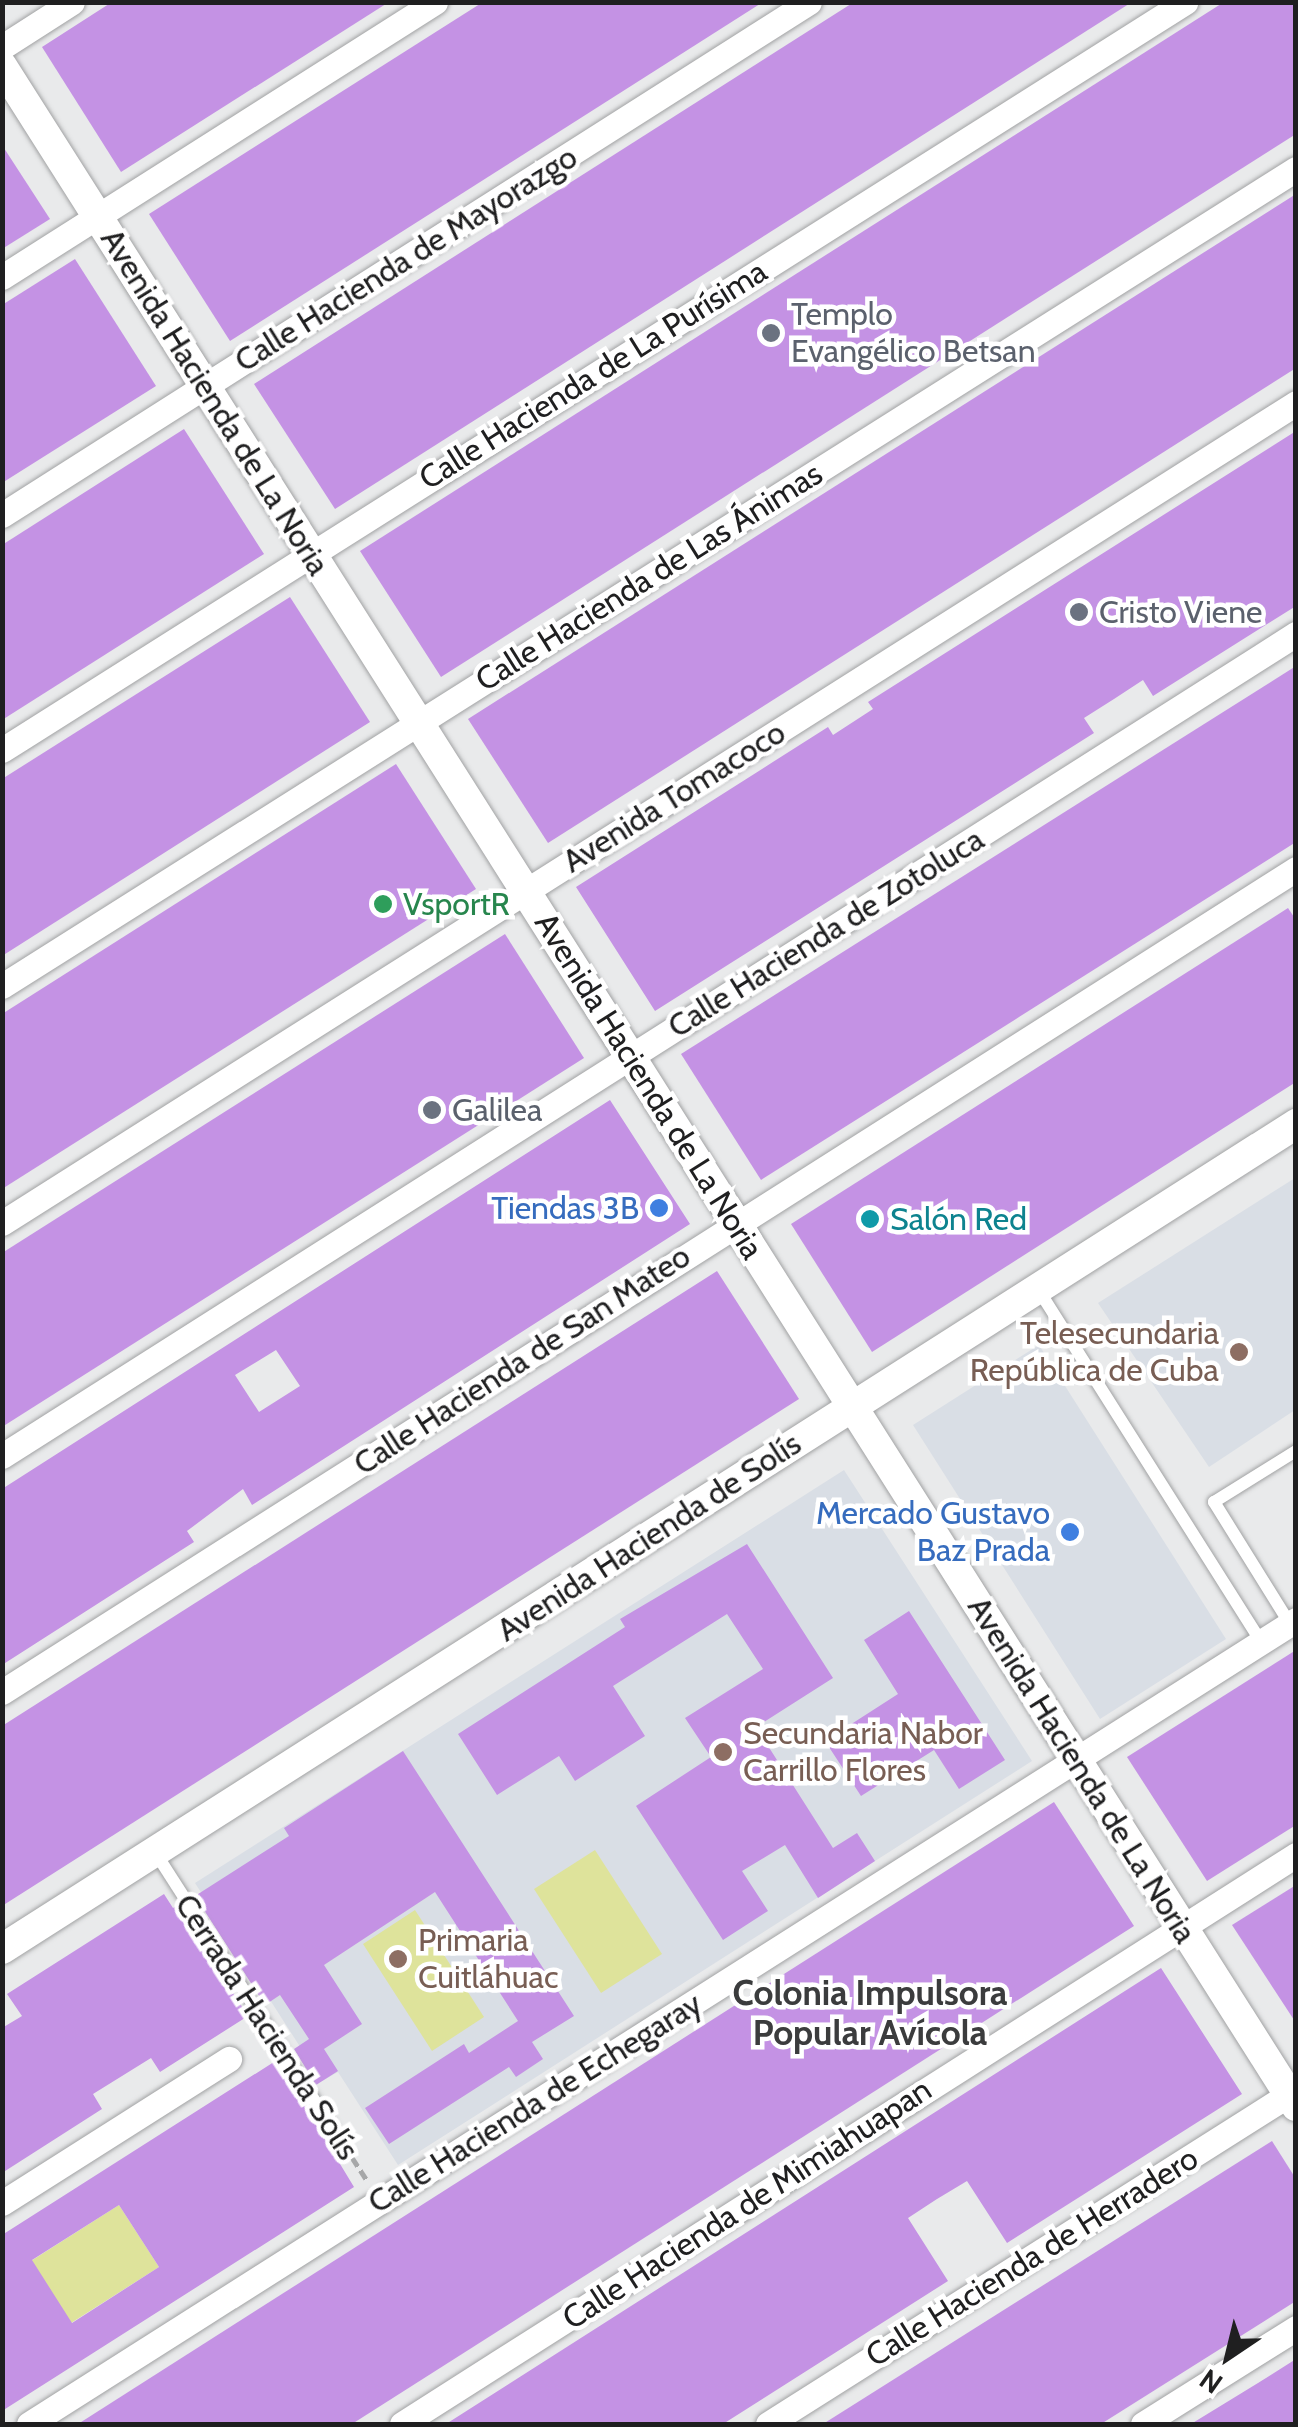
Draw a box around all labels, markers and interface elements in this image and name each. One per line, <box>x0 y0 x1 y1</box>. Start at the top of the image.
street label: Calle Hacienda de Mayorazgo <box>228 138 584 380</box>
street label: Avenida Hacienda de La Noria <box>93 222 337 582</box>
street label: Calle Hacienda de La Purísima <box>412 252 774 498</box>
place label: Templo Evangélico Betsan <box>791 296 1036 371</box>
marker: Templo Evangélico Betsan <box>760 322 782 344</box>
street label: Calle Hacienda de Las Ánimas <box>469 454 829 700</box>
place label: Cristo Viene <box>1099 593 1262 631</box>
marker: Cristo Viene <box>1068 601 1090 623</box>
street label: Avenida Tomacoco <box>556 713 792 881</box>
street label: Calle Hacienda de Zotoluca <box>661 820 991 1046</box>
place label: VsportR <box>403 885 510 923</box>
marker: VsportR <box>372 893 394 915</box>
street label: Avenida Hacienda de La Noria <box>527 906 771 1266</box>
place label: Galilea <box>452 1091 542 1129</box>
marker: Galilea <box>421 1099 443 1121</box>
place label: Tiendas 3B <box>491 1189 639 1227</box>
marker: Tiendas 3B <box>648 1197 670 1219</box>
place label: Salón Red <box>890 1200 1027 1238</box>
marker: Salón Red <box>859 1208 881 1230</box>
street label: Calle Hacienda de San Mateo <box>347 1237 697 1483</box>
place label: Telesecundaria República de Cuba <box>970 1315 1219 1390</box>
marker: Telesecundaria República de Cuba <box>1228 1341 1250 1363</box>
street label: Avenida Hacienda de Solís <box>490 1424 808 1650</box>
place label: Mercado Gustavo Baz Prada <box>816 1495 1050 1570</box>
marker: Mercado Gustavo Baz Prada <box>1059 1521 1081 1543</box>
street label: Avenida Hacienda de La Noria <box>960 1590 1204 1950</box>
place label: Secundaria Nabor Carrillo Flores <box>743 1715 983 1790</box>
marker: Secundaria Nabor Carrillo Flores <box>712 1741 734 1763</box>
street label: Cerrada Hacienda Solís <box>167 1887 367 2167</box>
place label: Primaria Cuitláhuac <box>418 1922 558 1997</box>
marker: Primaria Cuitláhuac <box>387 1948 409 1970</box>
district label: Colonia Impulsora Popular Avícola <box>733 1972 1007 2054</box>
street label: Calle Hacienda de Echegaray <box>361 1984 709 2222</box>
street label: Calle Hacienda de Mimiahuapan <box>556 2070 938 2338</box>
street label: Calle Hacienda de Herradero <box>859 2139 1205 2375</box>
north arrow <box>1178 2307 1278 2407</box>
text: N <box>1193 2362 1229 2401</box>

